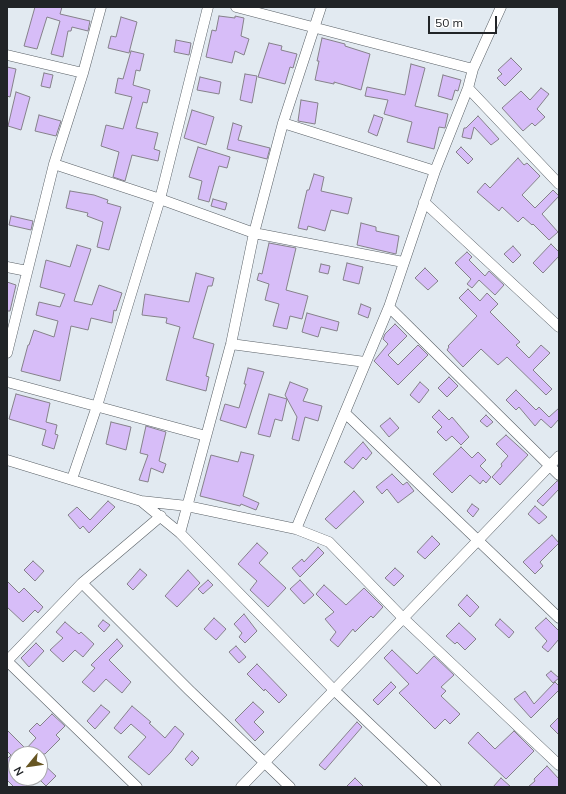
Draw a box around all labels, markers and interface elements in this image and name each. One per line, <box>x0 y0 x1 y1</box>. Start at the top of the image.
scale bar <box>430 8 499 34</box>
text: 50 m <box>435 15 463 30</box>
north arrow <box>8 746 48 786</box>
text: N <box>10 764 27 778</box>

